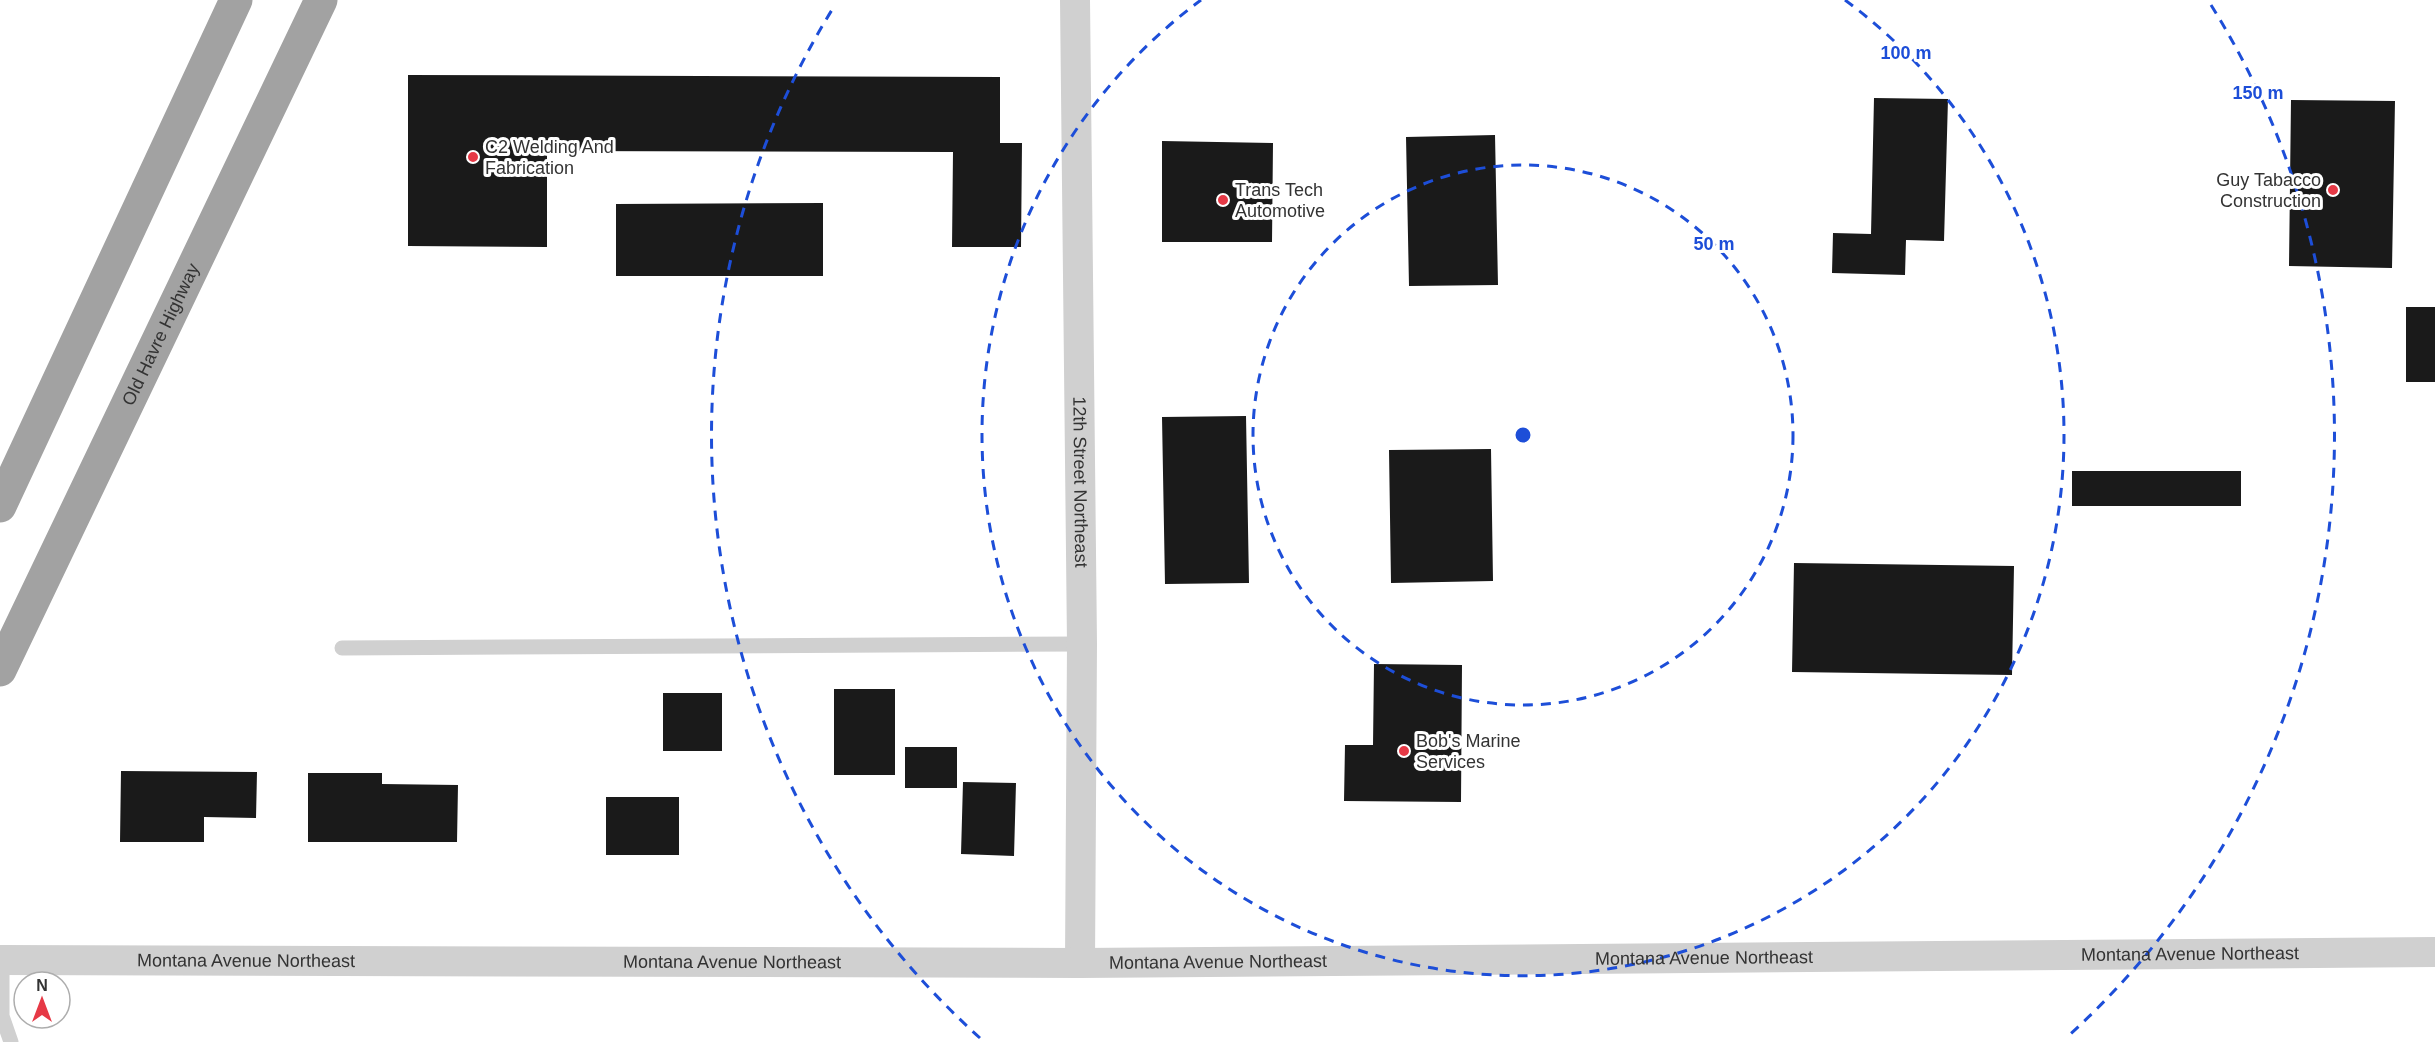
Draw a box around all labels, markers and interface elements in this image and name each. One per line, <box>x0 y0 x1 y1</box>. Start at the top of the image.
text: 100 m <box>1880 43 1932 63</box>
text: 150 m <box>2232 83 2284 103</box>
place label: C2 Welding And Fabrication <box>485 137 614 178</box>
marker: C2 Welding And Fabrication <box>466 150 480 164</box>
place label: Guy Tabacco Construction <box>2216 170 2321 211</box>
place label: Trans Tech Automotive <box>1235 180 1325 221</box>
marker: Guy Tabacco Construction <box>2326 183 2340 197</box>
marker: Trans Tech Automotive <box>1216 193 1230 207</box>
text: 50 m <box>1693 234 1735 254</box>
street label: Old Havre Highway <box>118 260 203 409</box>
street label: 12th Street Northeast <box>1069 396 1091 568</box>
centre of rings <box>1513 425 1533 445</box>
place label: Bob's Marine Services <box>1416 731 1520 772</box>
marker: Bob's Marine Services <box>1397 744 1411 758</box>
street label: Montana Avenue Northeast <box>2081 943 2299 965</box>
street label: Montana Avenue Northeast <box>1595 947 1813 969</box>
street label: Montana Avenue Northeast <box>137 950 355 971</box>
street label: Montana Avenue Northeast <box>1109 951 1327 973</box>
street label: Montana Avenue Northeast <box>623 952 841 972</box>
north arrow <box>12 970 72 1030</box>
text: N <box>36 977 48 994</box>

